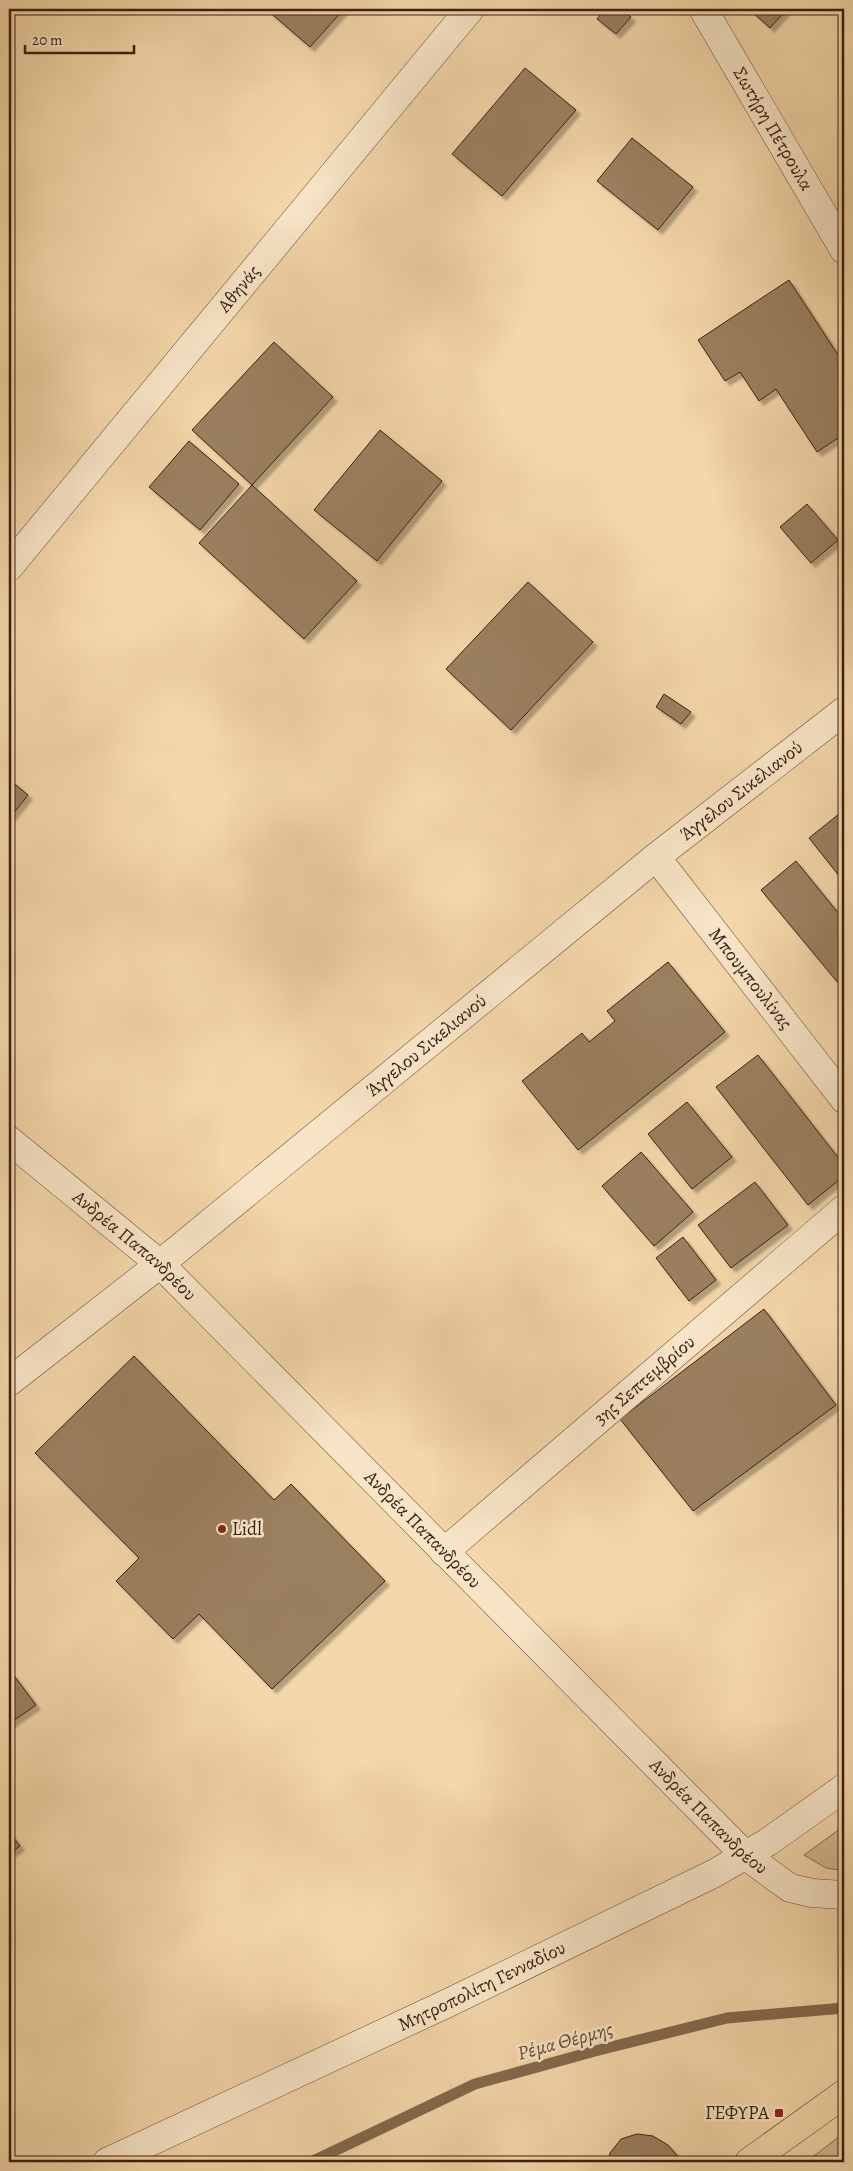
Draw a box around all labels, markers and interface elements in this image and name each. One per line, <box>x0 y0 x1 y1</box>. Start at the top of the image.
scale bar <box>25 22 134 54</box>
text: 20 m <box>32 30 63 50</box>
street label: Σωτήρη Πέτρουλα <box>727 62 820 196</box>
street label: Αθηνάς <box>211 259 266 319</box>
street label: Άγγελου Σικελιανού <box>674 735 808 847</box>
street label: Μπουμπουλίνας <box>703 922 799 1035</box>
street label: Άγγελου Σικελιανού <box>360 988 492 1103</box>
street label: Ανδρέα Παπανδρέου <box>66 1184 202 1306</box>
street label: 3ης Σεπτεμβρίου <box>588 1329 701 1431</box>
street label: Ανδρέα Παπανδρέου <box>358 1464 487 1594</box>
place label: Lidl <box>232 1516 262 1542</box>
marker: Lidl <box>216 1523 228 1535</box>
street label: Ανδρέα Παπανδρέου <box>643 1752 773 1881</box>
street label: Μητροπολίτη Γενναδίου <box>394 1935 570 2038</box>
water label: Ρέμα Θέρμης <box>514 2015 616 2067</box>
place label: ΓΕΦΥΡΑ <box>705 2100 770 2126</box>
marker: ΓΕΦΥΡΑ <box>773 2107 785 2119</box>

